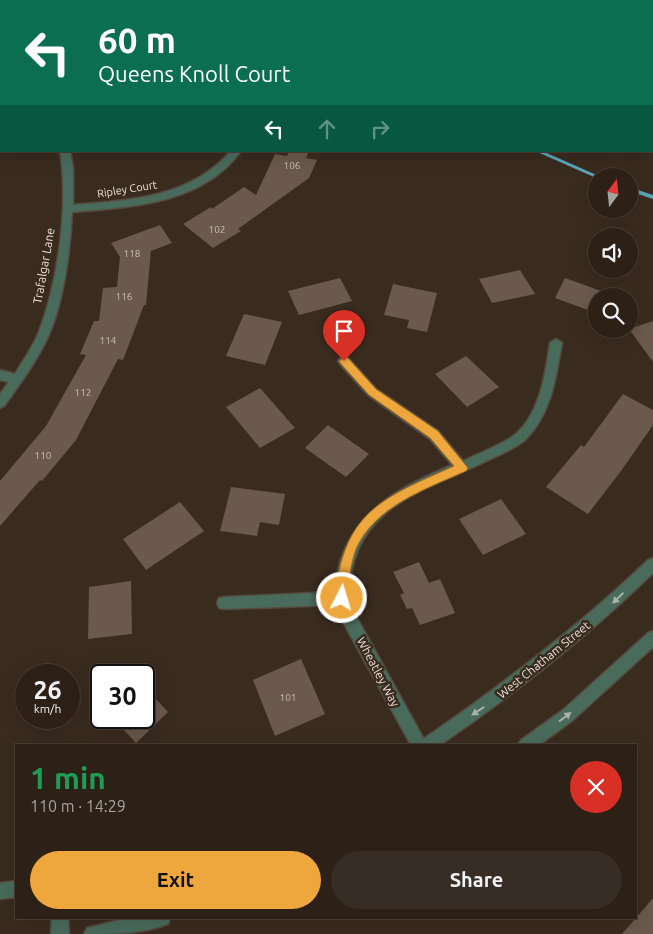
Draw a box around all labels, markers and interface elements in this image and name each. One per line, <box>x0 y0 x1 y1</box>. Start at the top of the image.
icon: left <box>15 20 80 85</box>
text: 60 m <box>98 20 176 60</box>
text: Queens Knoll Court <box>98 61 290 86</box>
icon: left <box>260 115 288 143</box>
icon: ahead <box>313 115 341 143</box>
icon: right <box>366 115 394 143</box>
house number: 106 <box>284 160 301 171</box>
north arrow <box>588 168 638 218</box>
map controls <box>588 168 638 338</box>
street label: Ripley Court <box>96 178 159 200</box>
house number: 102 <box>209 224 225 235</box>
street label: Trafalgar Lane <box>30 227 57 305</box>
button: sound <box>588 228 638 278</box>
house number: 118 <box>124 248 141 259</box>
button: search <box>588 288 638 338</box>
house number: 116 <box>116 291 133 302</box>
pin <box>323 310 365 361</box>
icon: arrive <box>330 317 358 345</box>
house number: 114 <box>100 335 117 346</box>
house number: 112 <box>75 387 91 398</box>
house number: 110 <box>35 450 52 461</box>
position arrow <box>315 571 367 623</box>
one-way arrow <box>612 592 624 604</box>
street label: West Chatham Street <box>495 618 593 701</box>
street label: Wheatley Way <box>355 635 402 709</box>
speed limit sign: 30 <box>90 664 155 729</box>
text: 26 <box>33 676 62 704</box>
house number: 101 <box>280 692 296 703</box>
text: km/h <box>34 702 61 715</box>
one-way arrow <box>471 706 485 716</box>
one-way arrow <box>558 711 571 722</box>
text: 1 min <box>30 761 106 795</box>
button: close <box>570 761 622 813</box>
text: 110 m · 14:29 <box>30 797 126 815</box>
button: Exit <box>30 851 321 909</box>
button: Share <box>331 851 622 909</box>

